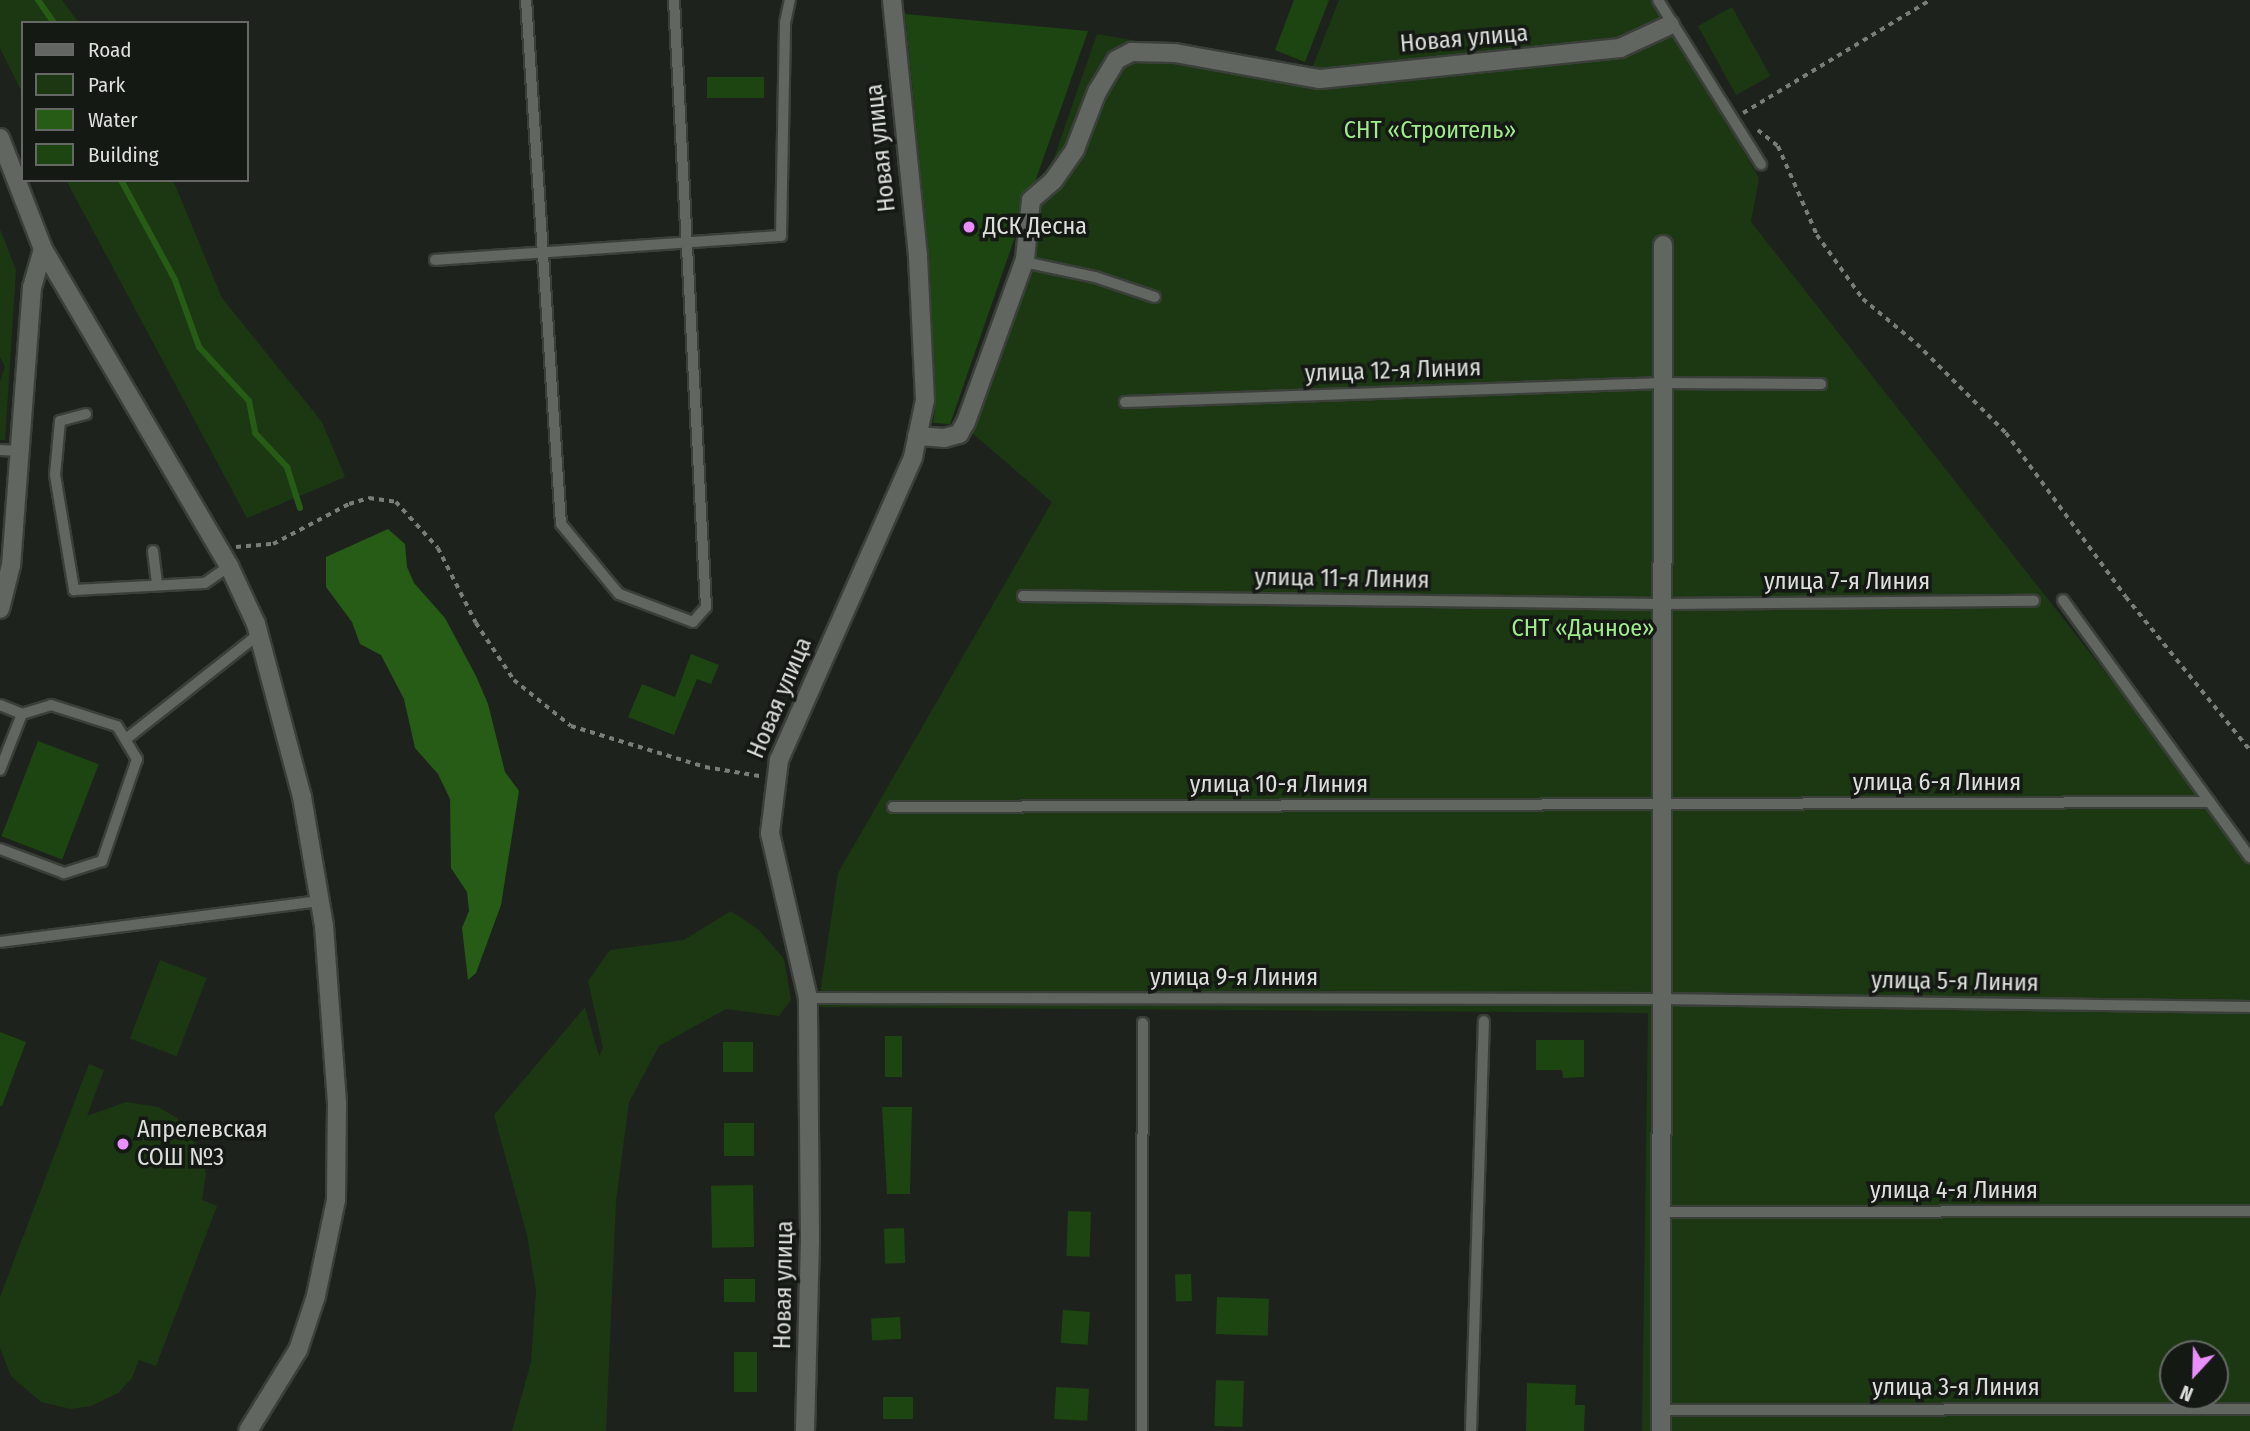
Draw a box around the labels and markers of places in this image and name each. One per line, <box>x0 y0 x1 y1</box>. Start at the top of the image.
place label: ДСК Десна <box>983 213 1087 241</box>
marker: ДСК Десна <box>961 219 977 235</box>
place label: Апрелевская СОШ №3 <box>137 1116 268 1172</box>
marker: Апрелевская СОШ №3 <box>115 1136 131 1152</box>

